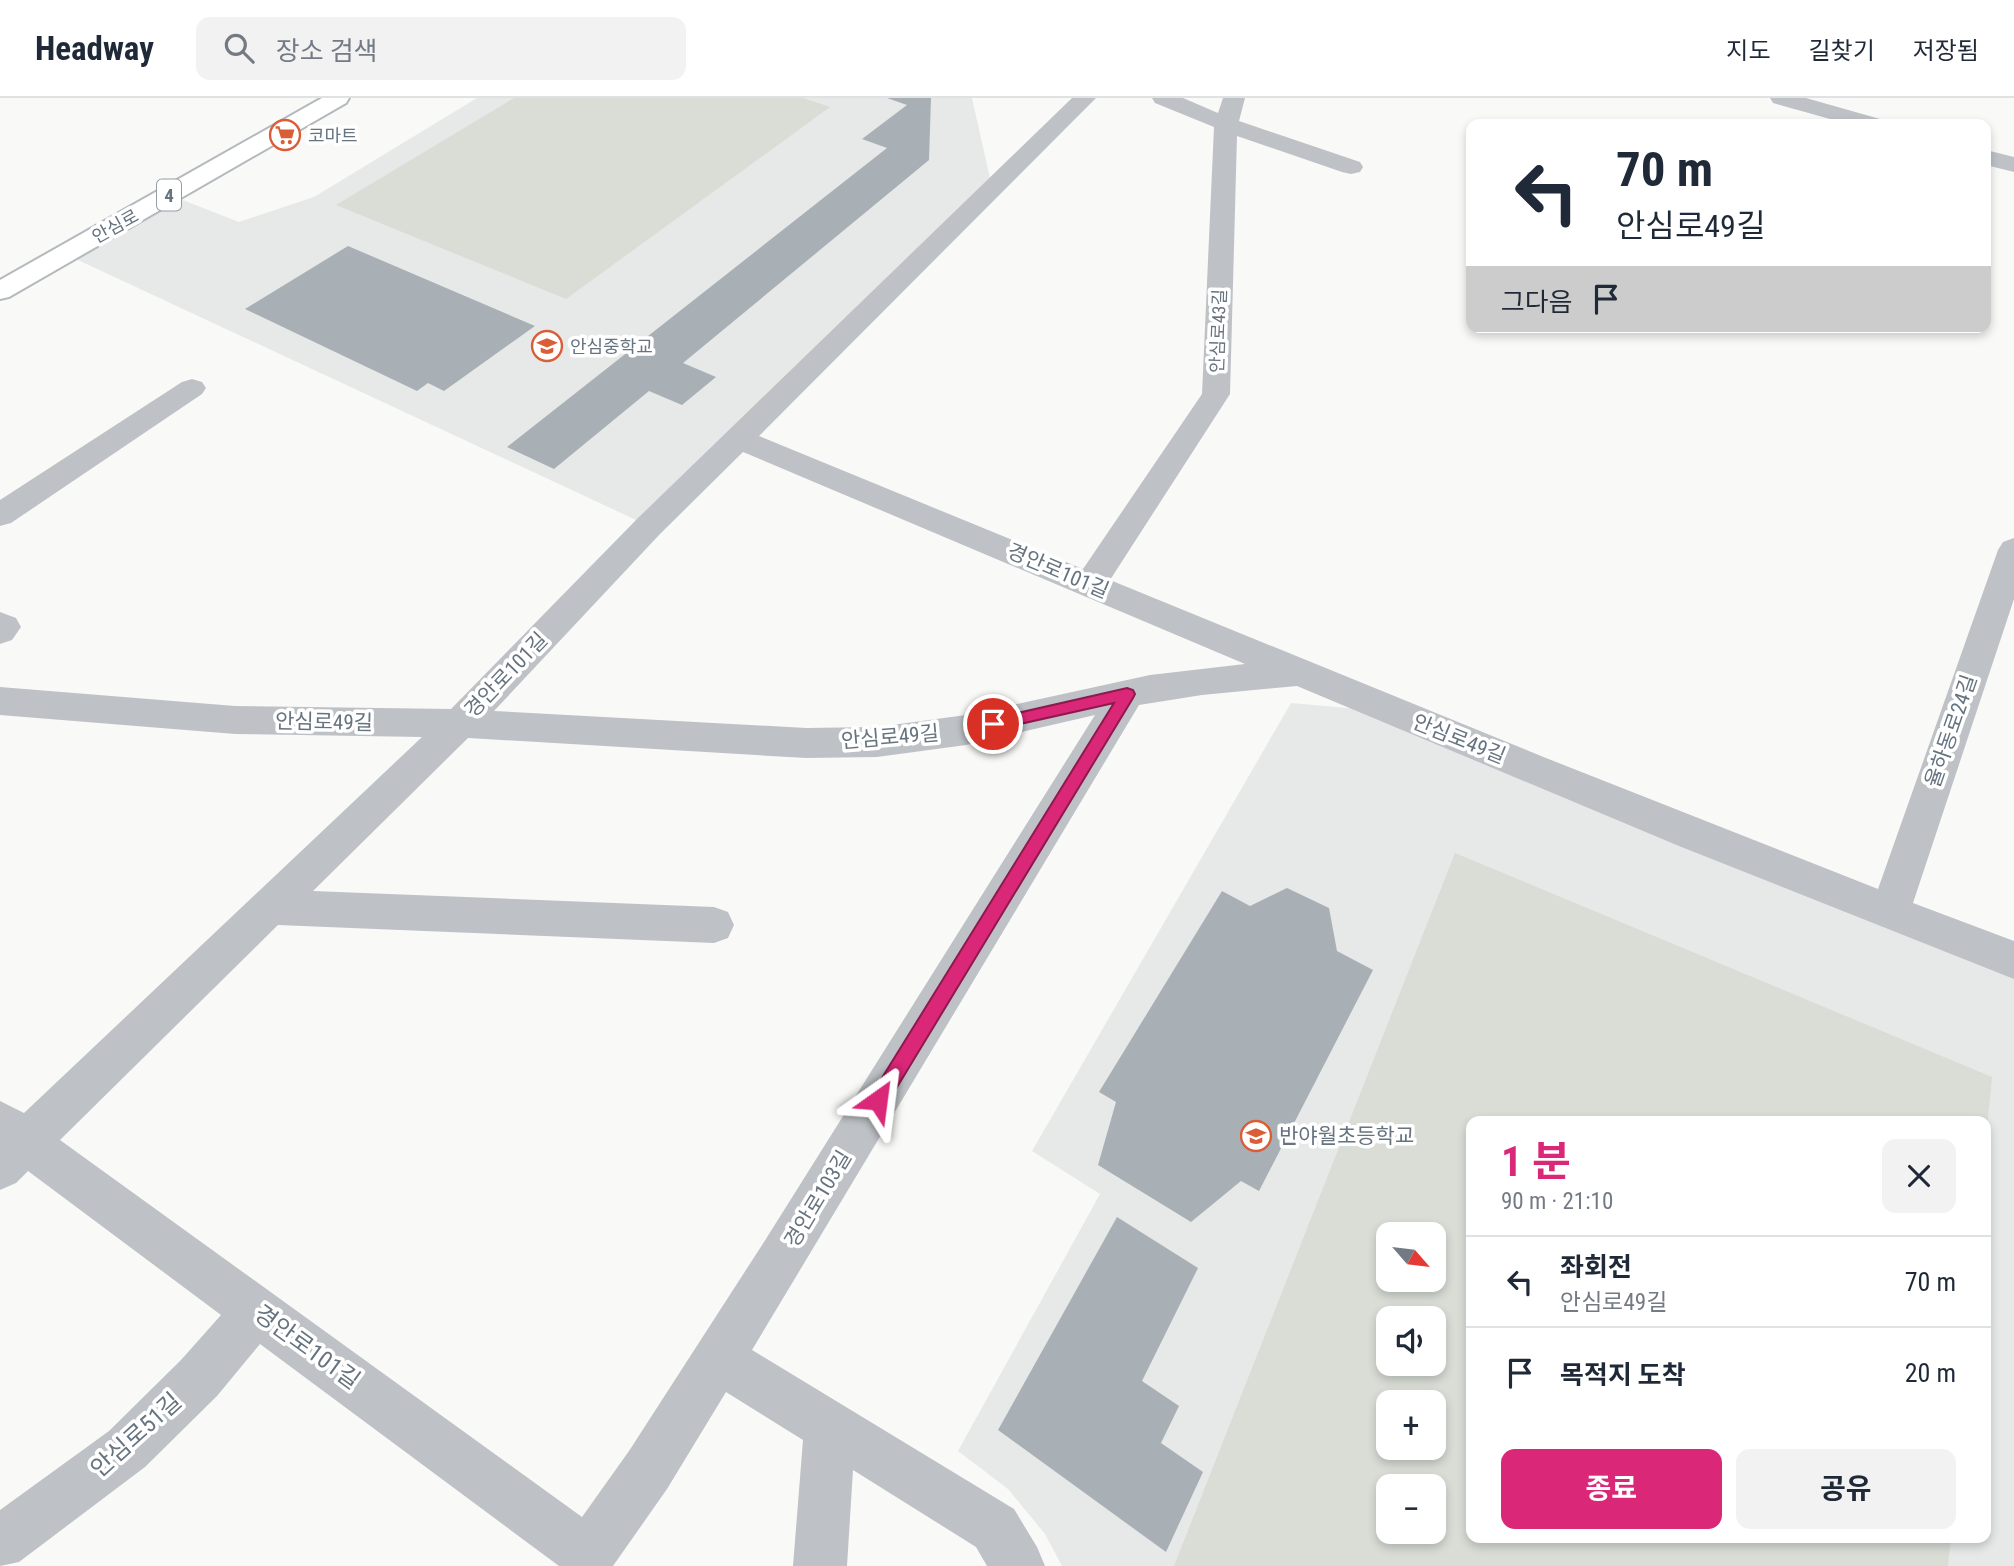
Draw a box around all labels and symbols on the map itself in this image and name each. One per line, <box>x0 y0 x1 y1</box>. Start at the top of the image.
supermarket icon: 코마트 <box>268 118 302 152</box>
place label: 코마트 <box>308 125 358 146</box>
road number: 4 <box>157 180 181 211</box>
street label: 안심로 <box>88 205 142 247</box>
street label: 안심로43길 <box>1206 289 1230 373</box>
school or university icon: 안심중학교 <box>530 329 564 363</box>
place label: 안심중학교 <box>570 336 653 357</box>
street label: 경안로101길 <box>1003 539 1113 603</box>
street label: 경안로101길 <box>460 628 552 722</box>
street label: 율하동로24길 <box>1921 672 1981 790</box>
pin <box>963 694 1023 754</box>
street label: 안심로49길 <box>275 709 373 735</box>
street label: 안심로49길 <box>1409 710 1509 768</box>
street label: 안심로49길 <box>840 721 940 753</box>
position arrow <box>841 1063 915 1137</box>
school or university icon: 반야월초등학교 <box>1239 1119 1273 1153</box>
place label: 반야월초등학교 <box>1279 1124 1414 1148</box>
street label: 경안로103길 <box>780 1146 856 1252</box>
north arrow <box>1376 1222 1446 1292</box>
street label: 경안로101길 <box>249 1299 365 1395</box>
street label: 안심로51길 <box>85 1387 187 1483</box>

